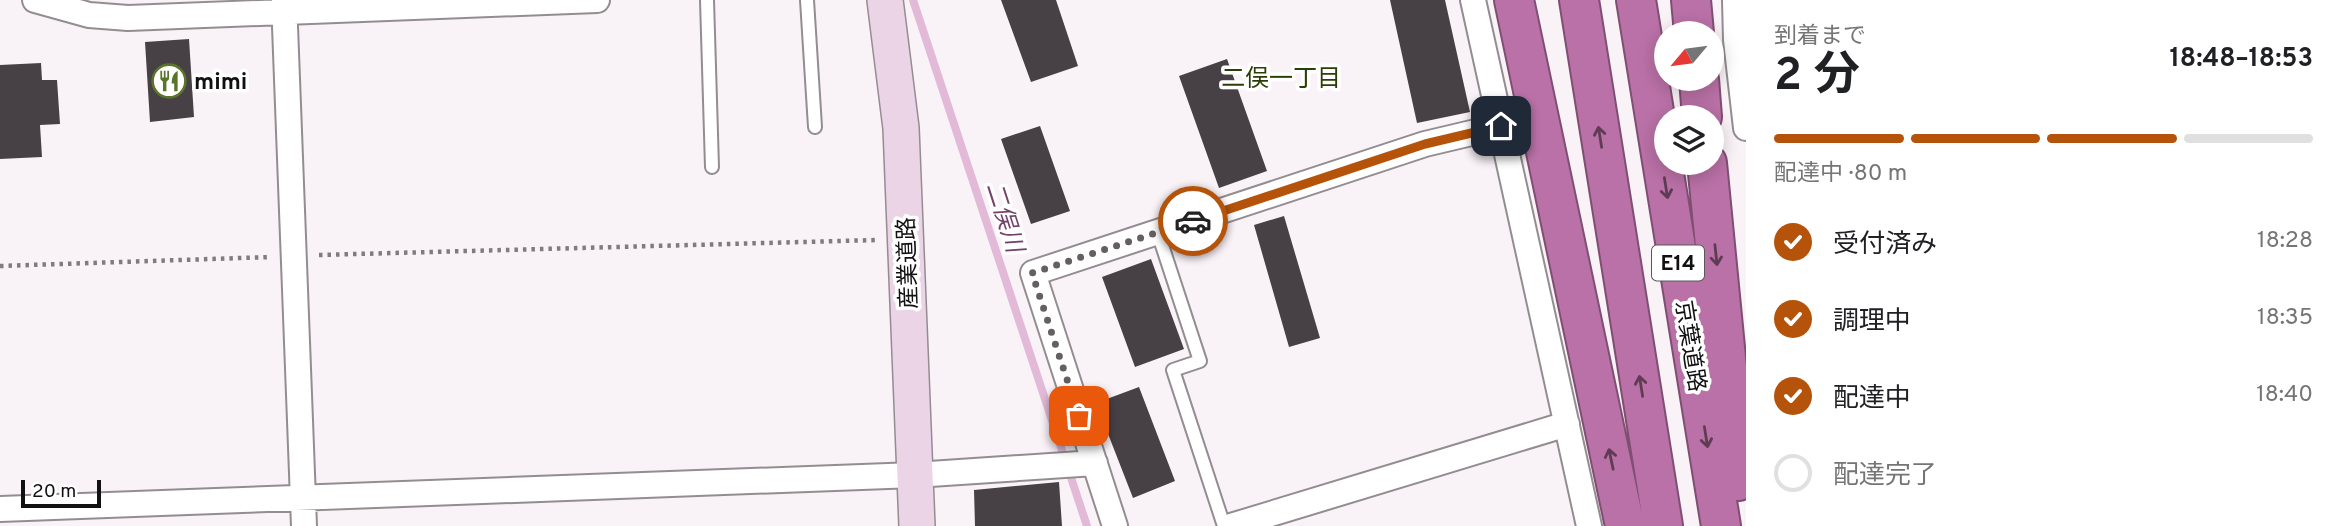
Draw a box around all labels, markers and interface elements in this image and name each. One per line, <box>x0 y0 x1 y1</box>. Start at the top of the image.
north arrow <box>1654 21 1724 91</box>
map controls <box>1654 21 1724 175</box>
text: 到着まで <box>1774 23 1866 52</box>
text: 18:48–18:53 <box>2169 43 2313 76</box>
text: 2 分 <box>1774 48 1860 107</box>
restaurant icon: mimi <box>150 62 188 100</box>
district label: 二俣一丁目 <box>1221 65 1341 95</box>
place label: mimi <box>194 69 247 98</box>
pin <box>1471 96 1531 156</box>
button: layers <box>1654 105 1724 175</box>
icon: home <box>1482 107 1520 145</box>
one-way arrow <box>1594 126 1607 149</box>
text: 配達中 · 80 m <box>1774 160 1907 189</box>
one-way arrow <box>1659 176 1672 199</box>
water label: 二俣川 <box>978 179 1029 259</box>
courier <box>1158 186 1228 256</box>
icon: car <box>1174 202 1212 240</box>
street label: 産業道路 <box>893 216 926 309</box>
icon: check <box>1774 223 1812 261</box>
text: 18:28 <box>2257 227 2313 256</box>
text: 受付済み <box>1833 229 1937 262</box>
one-way arrow <box>1710 243 1723 266</box>
road number: E14 <box>1652 246 1704 280</box>
street label: 京葉道路 <box>1667 299 1710 394</box>
icon: check <box>1774 300 1812 338</box>
text: 18:35 <box>2257 304 2313 333</box>
text: 調理中 <box>1833 306 1911 339</box>
one-way arrow <box>1634 375 1647 398</box>
icon: check <box>1774 377 1812 415</box>
text: 18:40 <box>2256 381 2313 410</box>
text: 配達中 <box>1833 383 1911 416</box>
pin <box>1049 386 1109 446</box>
icon: bag <box>1060 397 1098 435</box>
one-way arrow <box>1700 425 1713 448</box>
one-way arrow <box>1604 448 1618 471</box>
text: 配達完了 <box>1833 460 1937 493</box>
scale bar <box>21 477 102 509</box>
text: 20 m <box>32 480 76 504</box>

